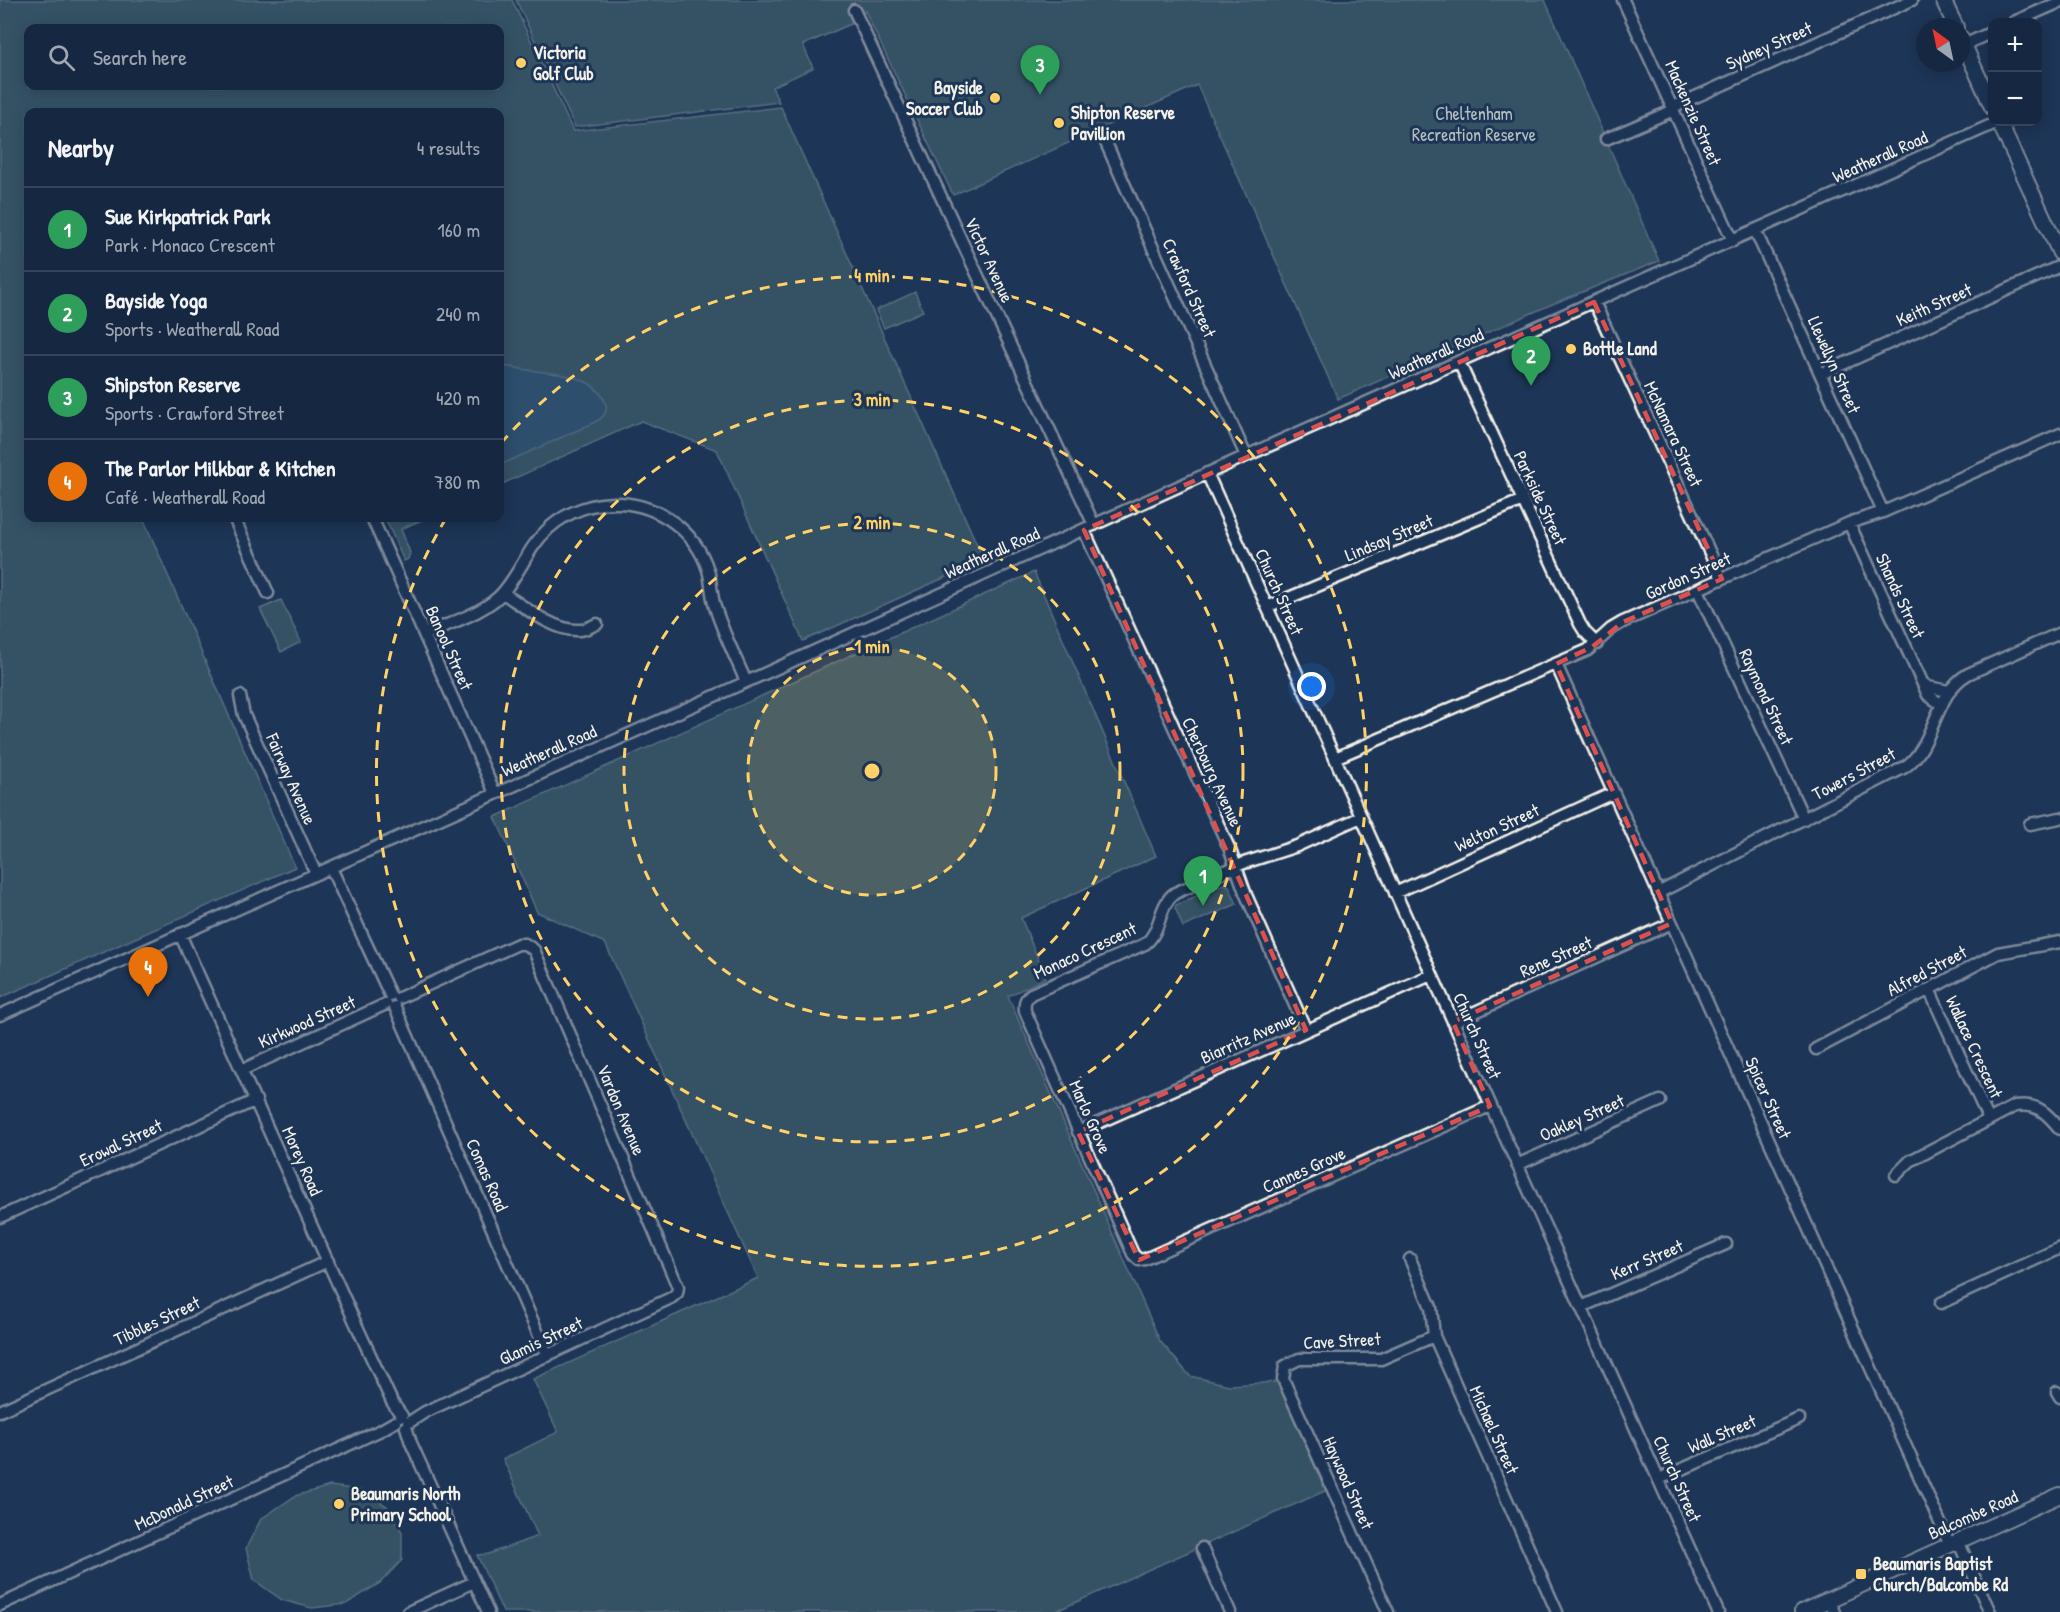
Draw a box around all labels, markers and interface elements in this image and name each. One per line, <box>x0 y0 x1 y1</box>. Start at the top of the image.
street label: Sydney Street <box>1722 15 1817 76</box>
north arrow <box>1916 18 1970 72</box>
map controls <box>1988 18 2042 126</box>
button: + <box>1988 18 2042 72</box>
search box <box>24 24 504 90</box>
place label: Victoria Golf Club <box>533 40 594 86</box>
icon: search <box>45 41 78 74</box>
text: Search here <box>93 42 187 72</box>
pin: 3 <box>1020 46 1060 95</box>
marker: Victoria Golf Club <box>514 56 528 70</box>
street label: Mackenzie Street <box>1659 56 1728 170</box>
button: − <box>1988 72 2042 126</box>
place label: Bayside Soccer Club <box>906 75 984 121</box>
marker: Bayside Soccer Club <box>988 91 1002 105</box>
place label: Shipton Reserve Pavillion <box>1071 100 1176 146</box>
park label: Cheltenham Recreation Reserve <box>1412 101 1536 147</box>
marker: Shipton Reserve Pavillion <box>1052 116 1066 130</box>
street label: Weatherall Road <box>1828 124 1931 189</box>
text: Nearby <box>48 130 114 165</box>
text: 4 results <box>417 134 480 161</box>
text: Sue Kirkpatrick Park <box>105 201 270 231</box>
street label: Victor Avenue <box>959 213 1020 306</box>
text: 1 <box>64 216 71 243</box>
text: 160 m <box>438 216 480 243</box>
text: Park · Monaco Crescent <box>105 231 275 258</box>
street label: Crawford Street <box>1156 234 1223 342</box>
text: 4 min <box>854 263 890 288</box>
street label: Keith Street <box>1892 276 1976 332</box>
text: Bayside Yoga <box>105 285 207 315</box>
text: 2 <box>63 300 72 327</box>
text: 240 m <box>436 300 480 327</box>
street label: Llewellyn Street <box>1802 312 1867 418</box>
text: Sports · Weatherall Road <box>105 315 279 342</box>
street label: Weatherall Road <box>1384 321 1487 386</box>
pin: 2 <box>1512 336 1550 386</box>
place label: Bottle Land <box>1583 336 1657 361</box>
marker: Bottle Land <box>1564 342 1578 356</box>
text: Shipston Reserve <box>105 369 241 399</box>
street label: McNamara Street <box>1638 377 1709 491</box>
text: 3 <box>63 384 72 411</box>
text: 420 m <box>436 384 480 411</box>
text: 3 min <box>854 387 890 412</box>
text: Sports · Crawford Street <box>105 399 284 426</box>
street label: Parkside Street <box>1508 447 1574 550</box>
text: The Parlor Milkbar & Kitchen <box>105 453 336 483</box>
text: 4 <box>64 468 71 495</box>
text: 780 m <box>434 468 480 495</box>
text: Café · Weatherall Road <box>105 483 265 510</box>
street label: Lindsay Street <box>1341 507 1437 567</box>
text: 2 min <box>854 510 890 535</box>
street label: Weatherall Road <box>940 520 1043 585</box>
street label: Church Street <box>1249 545 1310 640</box>
street label: Gordon Street <box>1641 545 1735 606</box>
street label: Shands Street <box>1870 549 1931 643</box>
street label: Banool Street <box>420 602 479 695</box>
text: 1 min <box>854 634 890 659</box>
street label: Raymond Street <box>1733 645 1800 750</box>
your location <box>1297 672 1326 701</box>
street label: Cherbourg Avenue <box>1176 713 1249 831</box>
street label: Weatherall Road <box>497 718 600 783</box>
street label: Fairway Avenue <box>260 728 323 828</box>
street label: Towers Street <box>1808 741 1901 806</box>
centre of rings <box>862 761 882 781</box>
street label: Welton Street <box>1450 797 1544 858</box>
pin: 1 <box>1184 856 1222 906</box>
street label: Monaco Crescent <box>1029 915 1141 985</box>
street label: Rene Street <box>1516 929 1597 984</box>
street label: Alfred Street <box>1882 939 1972 1002</box>
pin: 4 <box>128 948 168 997</box>
street label: Kirkwood Street <box>254 989 360 1054</box>
street label: Church Street <box>1447 989 1508 1084</box>
street label: Wallace Crescent <box>1940 991 2009 1103</box>
street label: Biarritz Avenue <box>1196 1005 1299 1070</box>
street label: Spicer Street <box>1739 1053 1798 1143</box>
street label: Vardon Avenue <box>591 1061 652 1159</box>
street label: Marlo Grove <box>1063 1076 1118 1158</box>
street label: Oakley Street <box>1536 1087 1629 1147</box>
street label: Erowal Street <box>75 1112 167 1173</box>
street label: Morey Road <box>276 1122 329 1199</box>
street label: Comas Road <box>460 1135 515 1215</box>
street label: Cannes Grove <box>1258 1140 1349 1199</box>
street label: Kerr Street <box>1607 1233 1688 1286</box>
street label: Tibbles Street <box>110 1289 205 1351</box>
street label: Glamis Street <box>495 1310 587 1371</box>
street label: Cave Street <box>1303 1326 1382 1355</box>
street label: Michael Street <box>1464 1382 1525 1479</box>
street label: Wall Street <box>1684 1408 1761 1459</box>
street label: Haywood Street <box>1317 1432 1380 1534</box>
street label: Church Street <box>1647 1432 1708 1527</box>
street label: McDonald Street <box>130 1468 238 1536</box>
place label: Beaumaris North Primary School <box>351 1481 461 1528</box>
street label: Balcombe Road <box>1924 1484 2022 1545</box>
marker: Beaumaris North Primary School <box>332 1497 346 1511</box>
place label: Beaumaris Baptist Church/Balcombe Rd <box>1873 1551 2008 1597</box>
marker: Beaumaris Baptist Church/Balcombe Rd <box>1854 1567 1868 1581</box>

